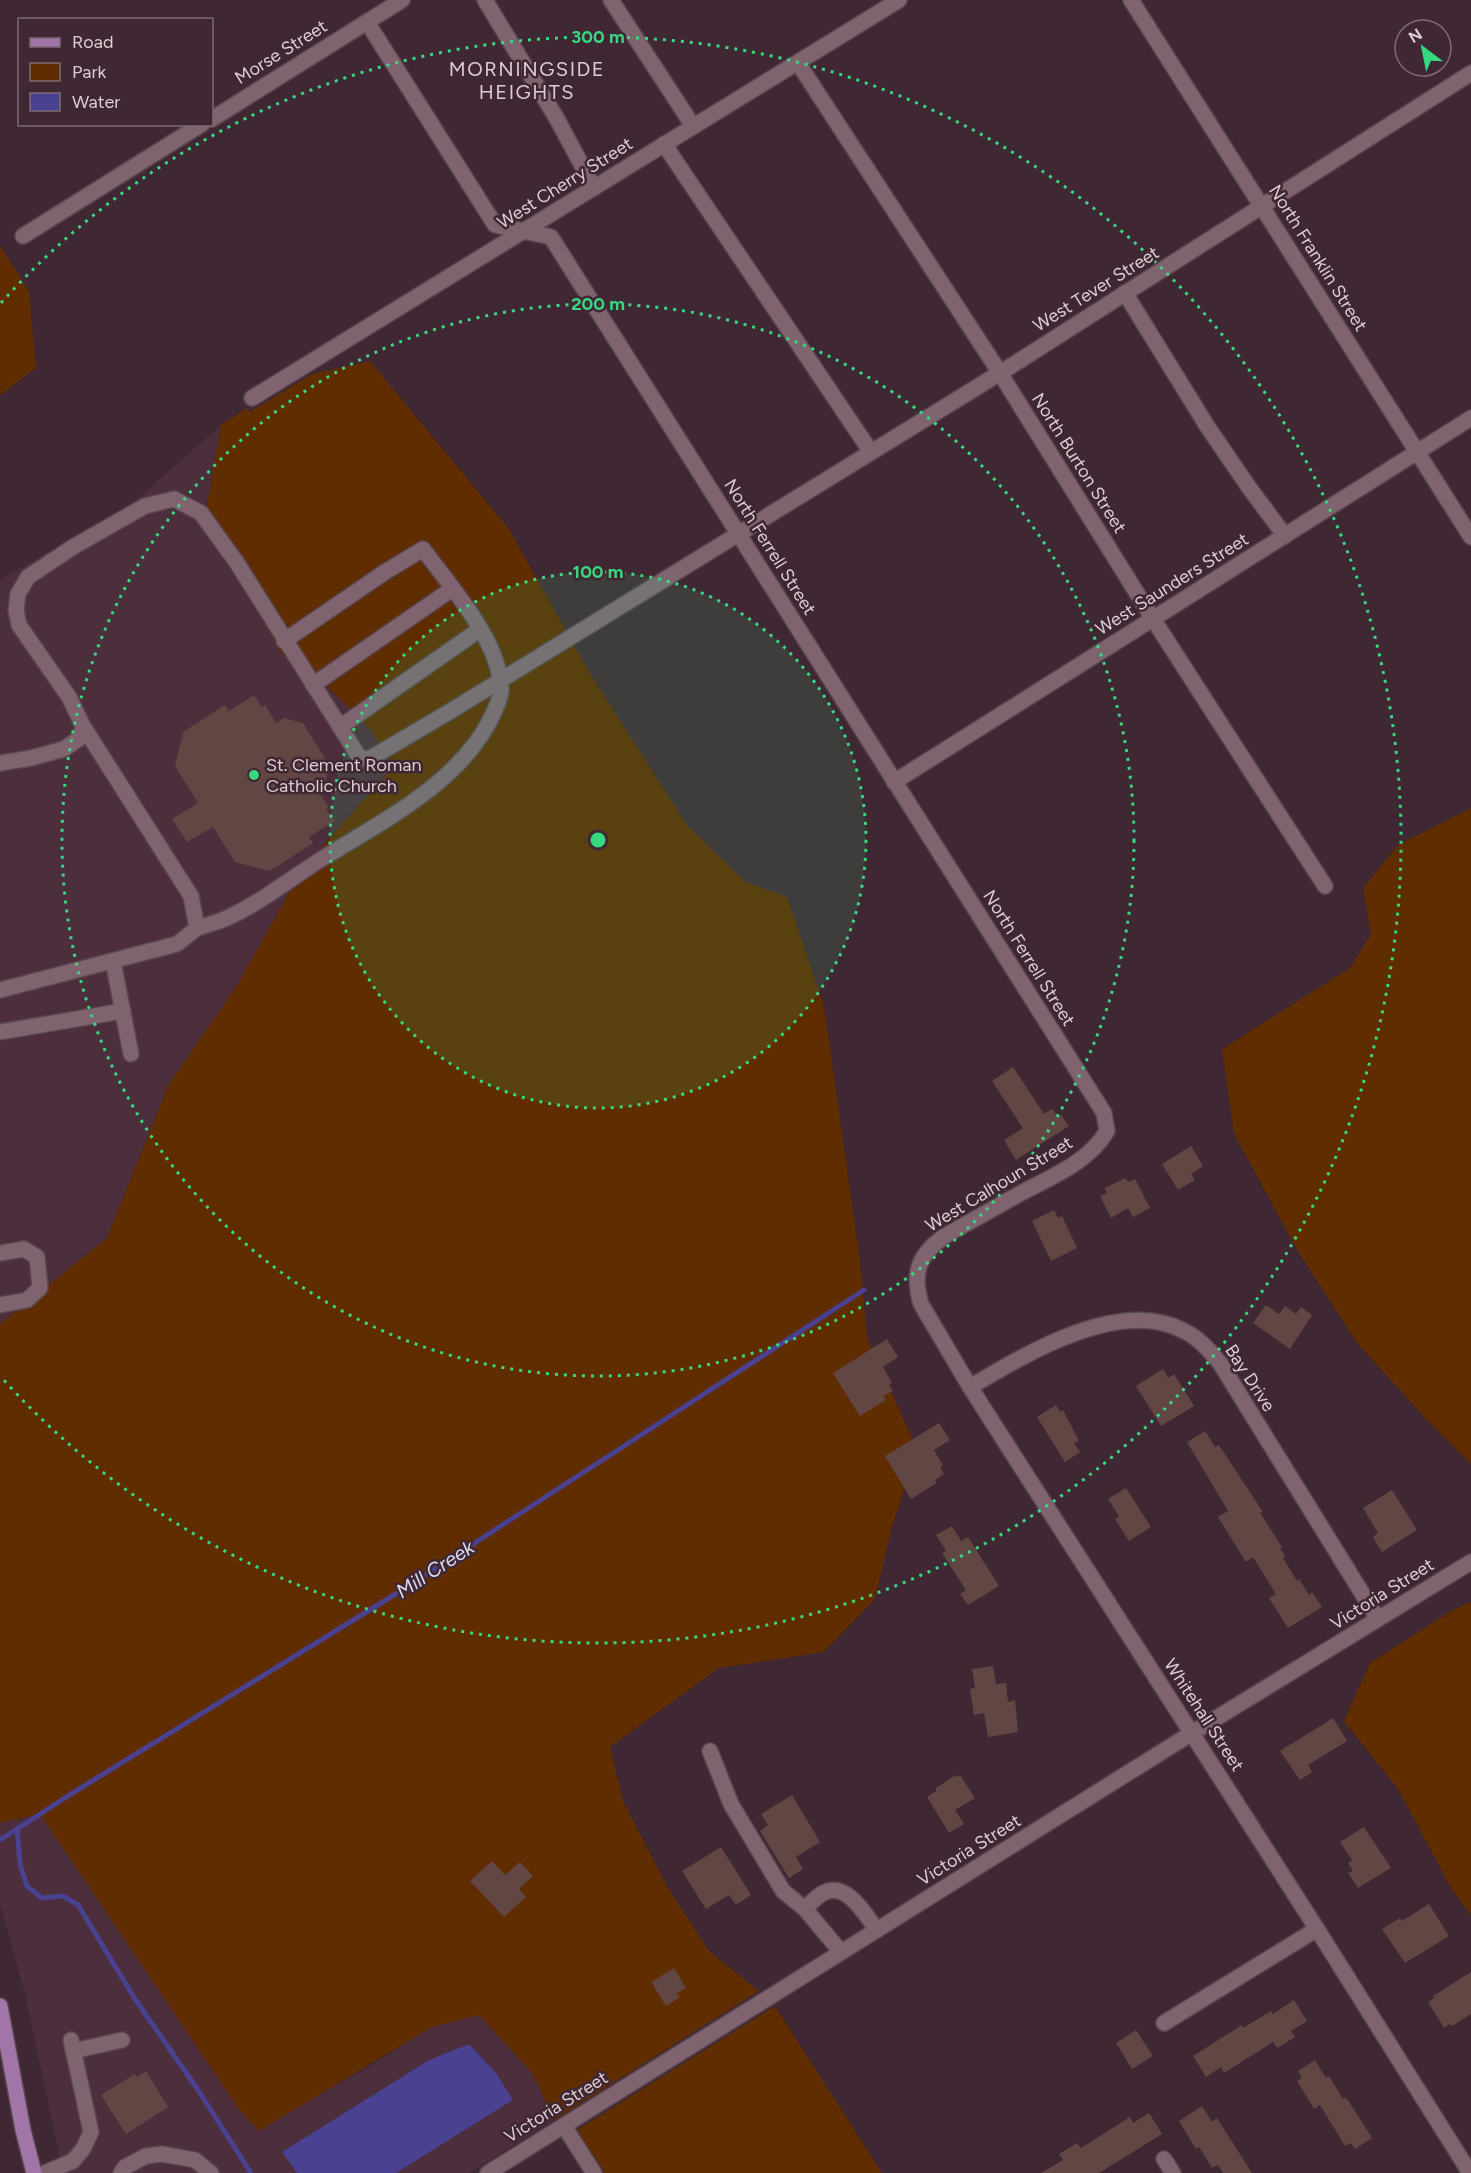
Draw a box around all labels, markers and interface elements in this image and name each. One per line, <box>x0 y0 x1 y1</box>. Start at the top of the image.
street label: Morse Street <box>231 15 331 89</box>
legend <box>18 18 213 126</box>
north arrow <box>1393 18 1453 78</box>
text: N <box>1405 24 1426 47</box>
text: 300 m <box>571 26 625 48</box>
text: Road <box>72 31 113 53</box>
district label: MORNINGSIDE HEIGHTS <box>449 57 605 104</box>
text: Park <box>72 61 107 83</box>
text: Water <box>72 91 120 113</box>
street label: West Cherry Street <box>493 132 637 233</box>
street label: North Franklin Street <box>1264 181 1372 335</box>
street label: West Tever Street <box>1029 241 1163 337</box>
text: 200 m <box>571 293 625 315</box>
street label: North Burton Street <box>1027 389 1131 537</box>
street label: North Ferrell Street <box>719 475 821 619</box>
street label: West Saunders Street <box>1092 528 1253 640</box>
text: 100 m <box>573 561 623 583</box>
place label: St. Clement Roman Catholic Church <box>266 754 422 797</box>
marker: St. Clement Roman Catholic Church <box>247 768 261 782</box>
centre of rings <box>588 830 608 850</box>
street label: North Ferrell Street <box>978 886 1080 1030</box>
street label: West Calhoun Street <box>922 1131 1077 1237</box>
street label: Bay Drive <box>1220 1340 1280 1416</box>
water label: Mill Creek <box>391 1534 480 1603</box>
street label: Victoria Street <box>1326 1553 1438 1635</box>
street label: Whitehall Street <box>1159 1654 1249 1776</box>
street label: Victoria Street <box>913 1809 1025 1891</box>
street label: Victoria Street <box>500 2066 612 2148</box>

